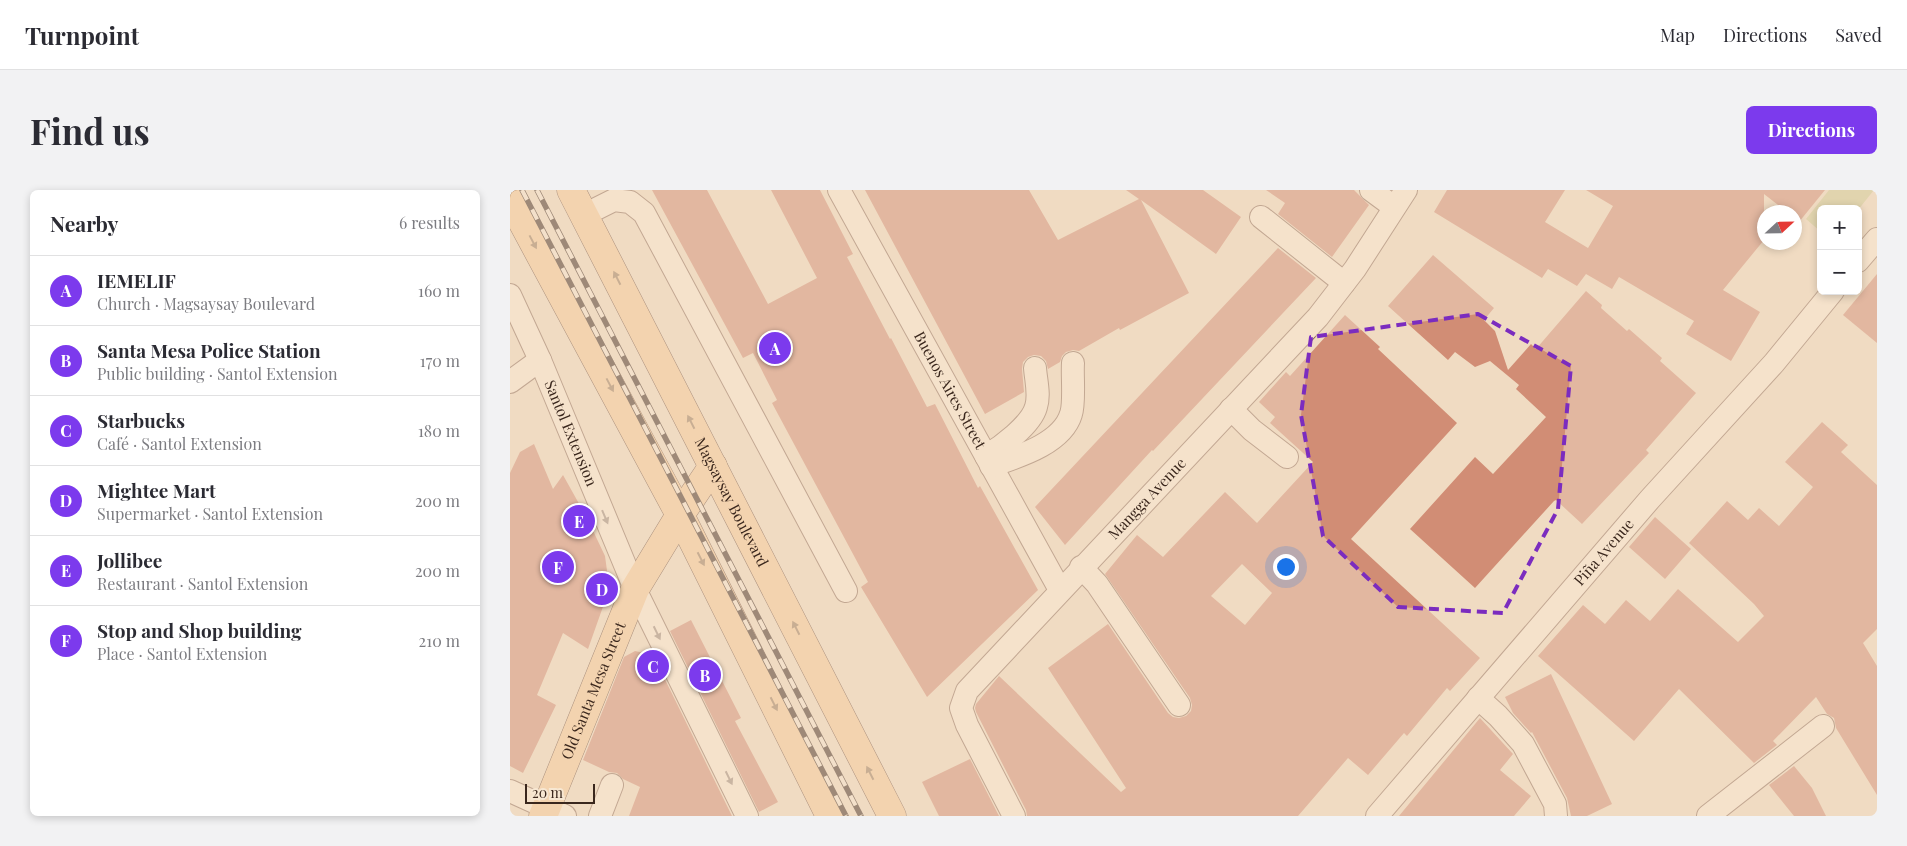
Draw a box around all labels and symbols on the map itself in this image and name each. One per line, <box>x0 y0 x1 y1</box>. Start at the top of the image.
north arrow <box>1757 205 1802 250</box>
one-way arrow <box>529 235 537 249</box>
one-way arrow <box>613 271 621 285</box>
street label: Buenos Aires Street <box>910 328 991 453</box>
pin: A <box>759 329 791 367</box>
street label: Santol Extension <box>540 377 602 489</box>
one-way arrow <box>606 378 614 392</box>
one-way arrow <box>687 415 695 430</box>
street label: Magsaysay Boulevard <box>691 434 774 570</box>
street label: Mangga Avenue <box>1103 453 1190 543</box>
pin: E <box>563 502 595 540</box>
one-way arrow <box>601 510 609 525</box>
street label: Piña Avenue <box>1569 514 1638 589</box>
pin: F <box>542 548 574 586</box>
one-way arrow <box>697 552 705 566</box>
your location <box>1273 554 1299 580</box>
pin: D <box>586 570 618 608</box>
street label: Old Santa Mesa Street <box>556 618 630 762</box>
one-way arrow <box>792 621 800 635</box>
one-way arrow <box>653 626 661 640</box>
pin: C <box>637 647 669 685</box>
pin: B <box>689 656 721 694</box>
one-way arrow <box>770 697 778 711</box>
one-way arrow <box>866 765 874 780</box>
one-way arrow <box>724 771 733 786</box>
scale bar <box>525 781 595 804</box>

